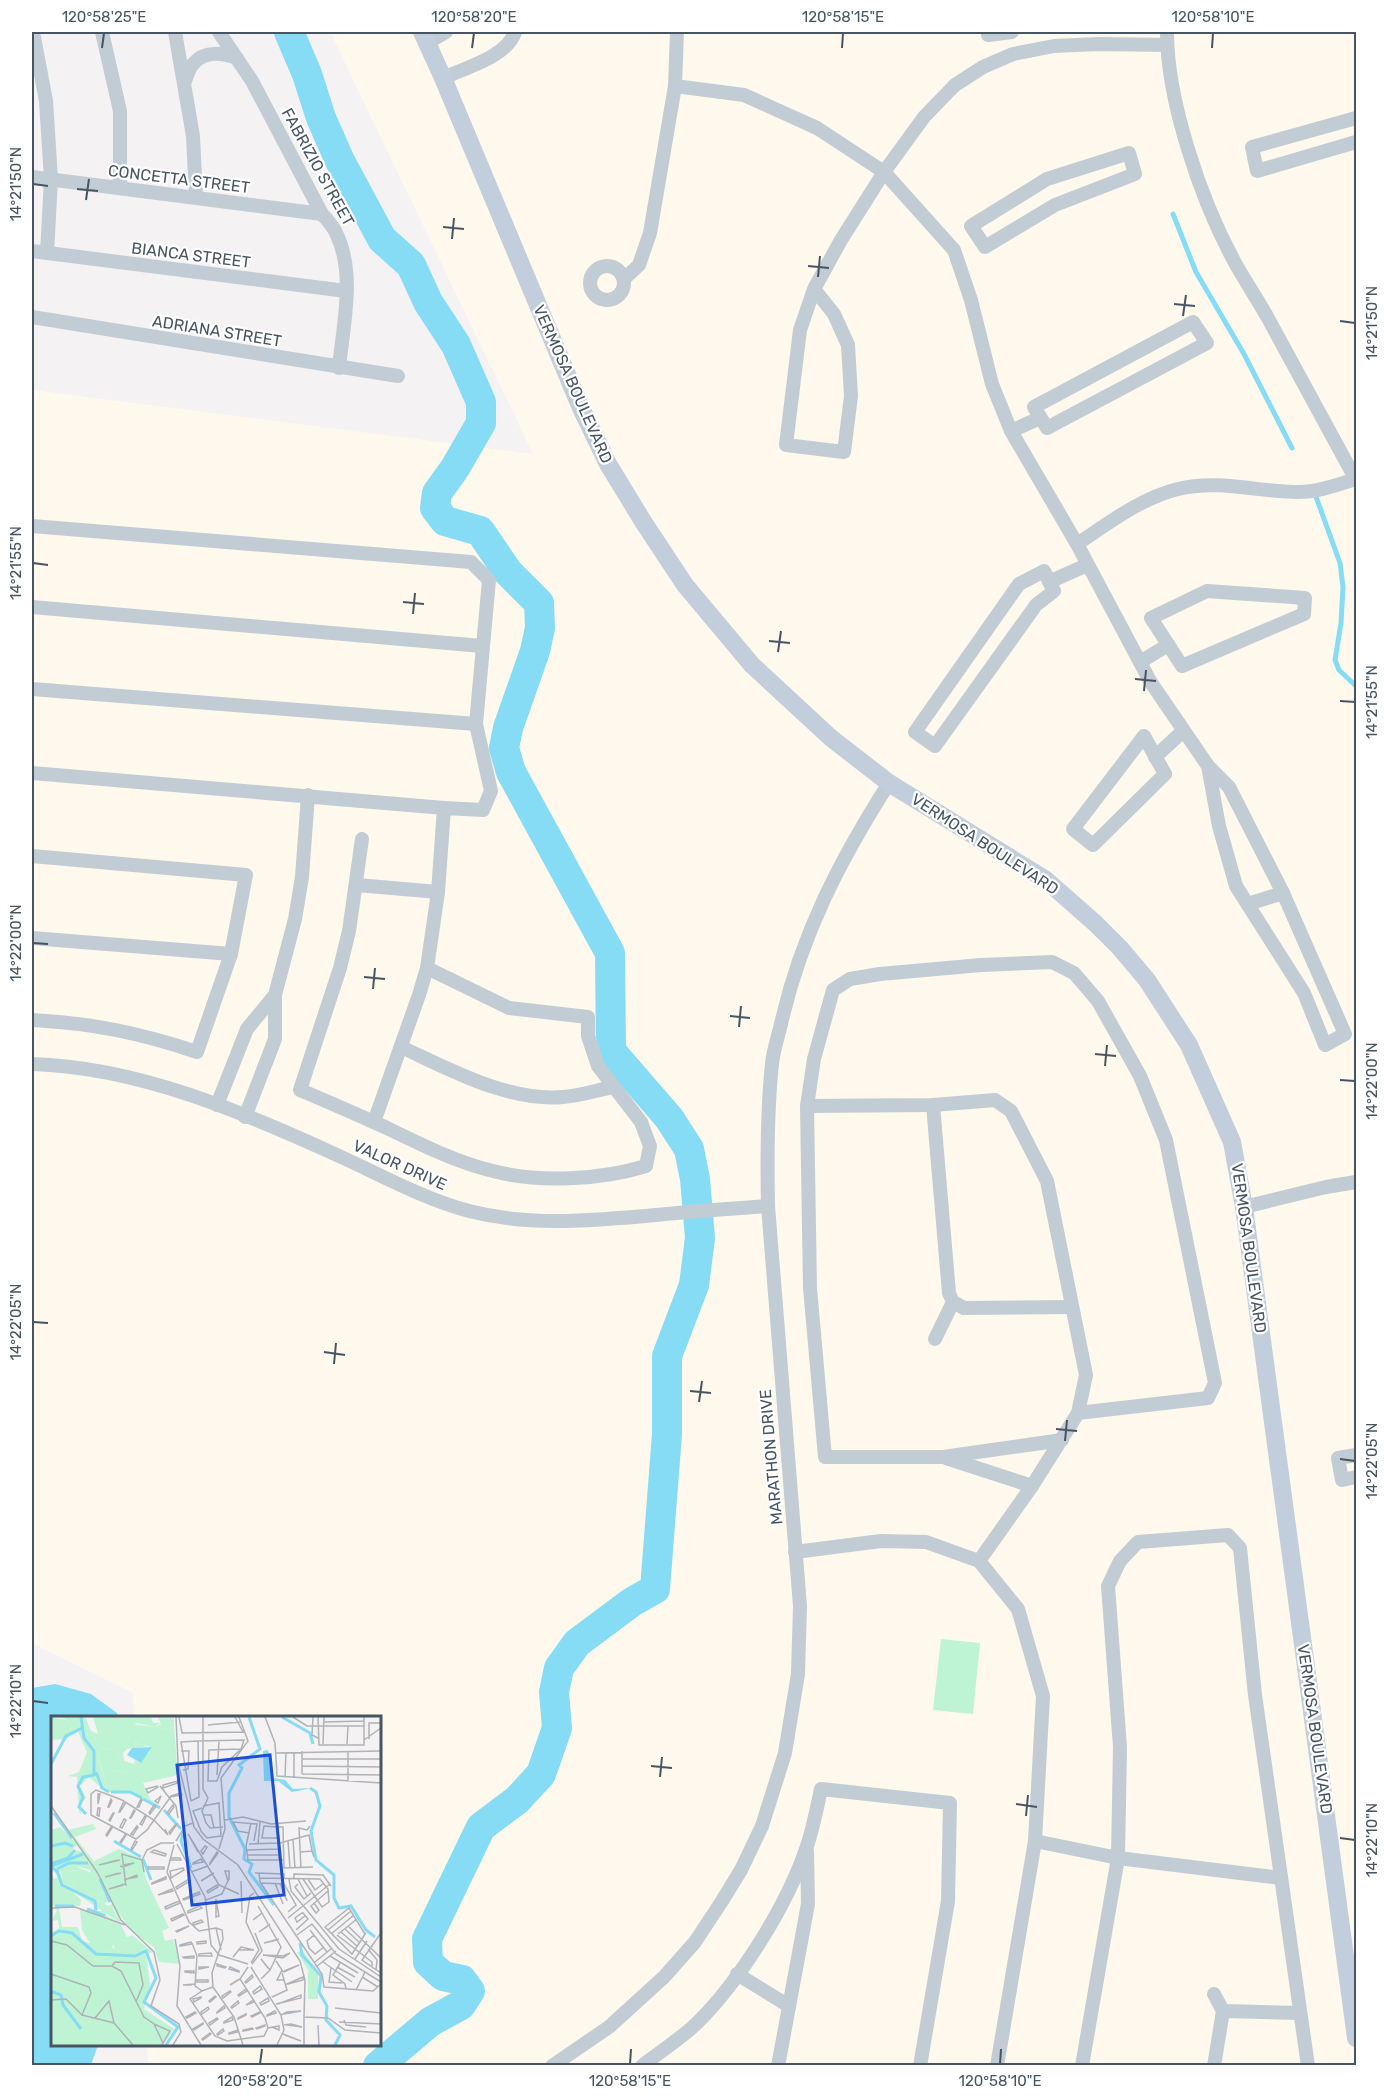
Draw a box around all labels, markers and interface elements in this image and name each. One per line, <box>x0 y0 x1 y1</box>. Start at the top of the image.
text: 120°58'25"E <box>62 8 146 26</box>
text: 120°58'20"E <box>431 8 517 26</box>
text: 120°58'15"E <box>802 8 884 26</box>
text: 120°58'10"E <box>1172 8 1254 26</box>
street label: FABRIZIO STREET <box>278 105 358 229</box>
text: 14°21'50"N <box>7 147 25 221</box>
street label: CONCETTA STREET <box>107 161 251 197</box>
street label: BIANCA STREET <box>130 238 252 272</box>
text: 14°21'50"N <box>1363 286 1381 360</box>
street label: VERMOSA BOULEVARD <box>529 302 617 466</box>
street label: ADRIANA STREET <box>151 311 283 351</box>
text: 14°21'55"N <box>7 526 25 600</box>
text: 14°21'55"N <box>1363 665 1381 739</box>
street label: VERMOSA BOULEVARD <box>908 789 1062 899</box>
text: 14°22'00"N <box>7 904 25 982</box>
text: 14°22'00"N <box>1363 1042 1381 1120</box>
street label: VALOR DRIVE <box>350 1136 450 1194</box>
street label: VERMOSA BOULEVARD <box>1228 1162 1270 1334</box>
text: 14°22'05"N <box>7 1284 25 1360</box>
street label: MARATHON DRIVE <box>756 1388 786 1526</box>
text: 14°22'05"N <box>1363 1423 1381 1499</box>
street label: VERMOSA BOULEVARD <box>1294 1643 1336 1815</box>
text: 14°22'10"N <box>7 1664 25 1738</box>
inset map <box>51 1716 381 2046</box>
text: 14°22'10"N <box>1363 1803 1381 1877</box>
text: 120°58'20"E <box>217 2072 303 2090</box>
text: 120°58'15"E <box>589 2072 671 2090</box>
text: 120°58'10"E <box>959 2072 1041 2090</box>

